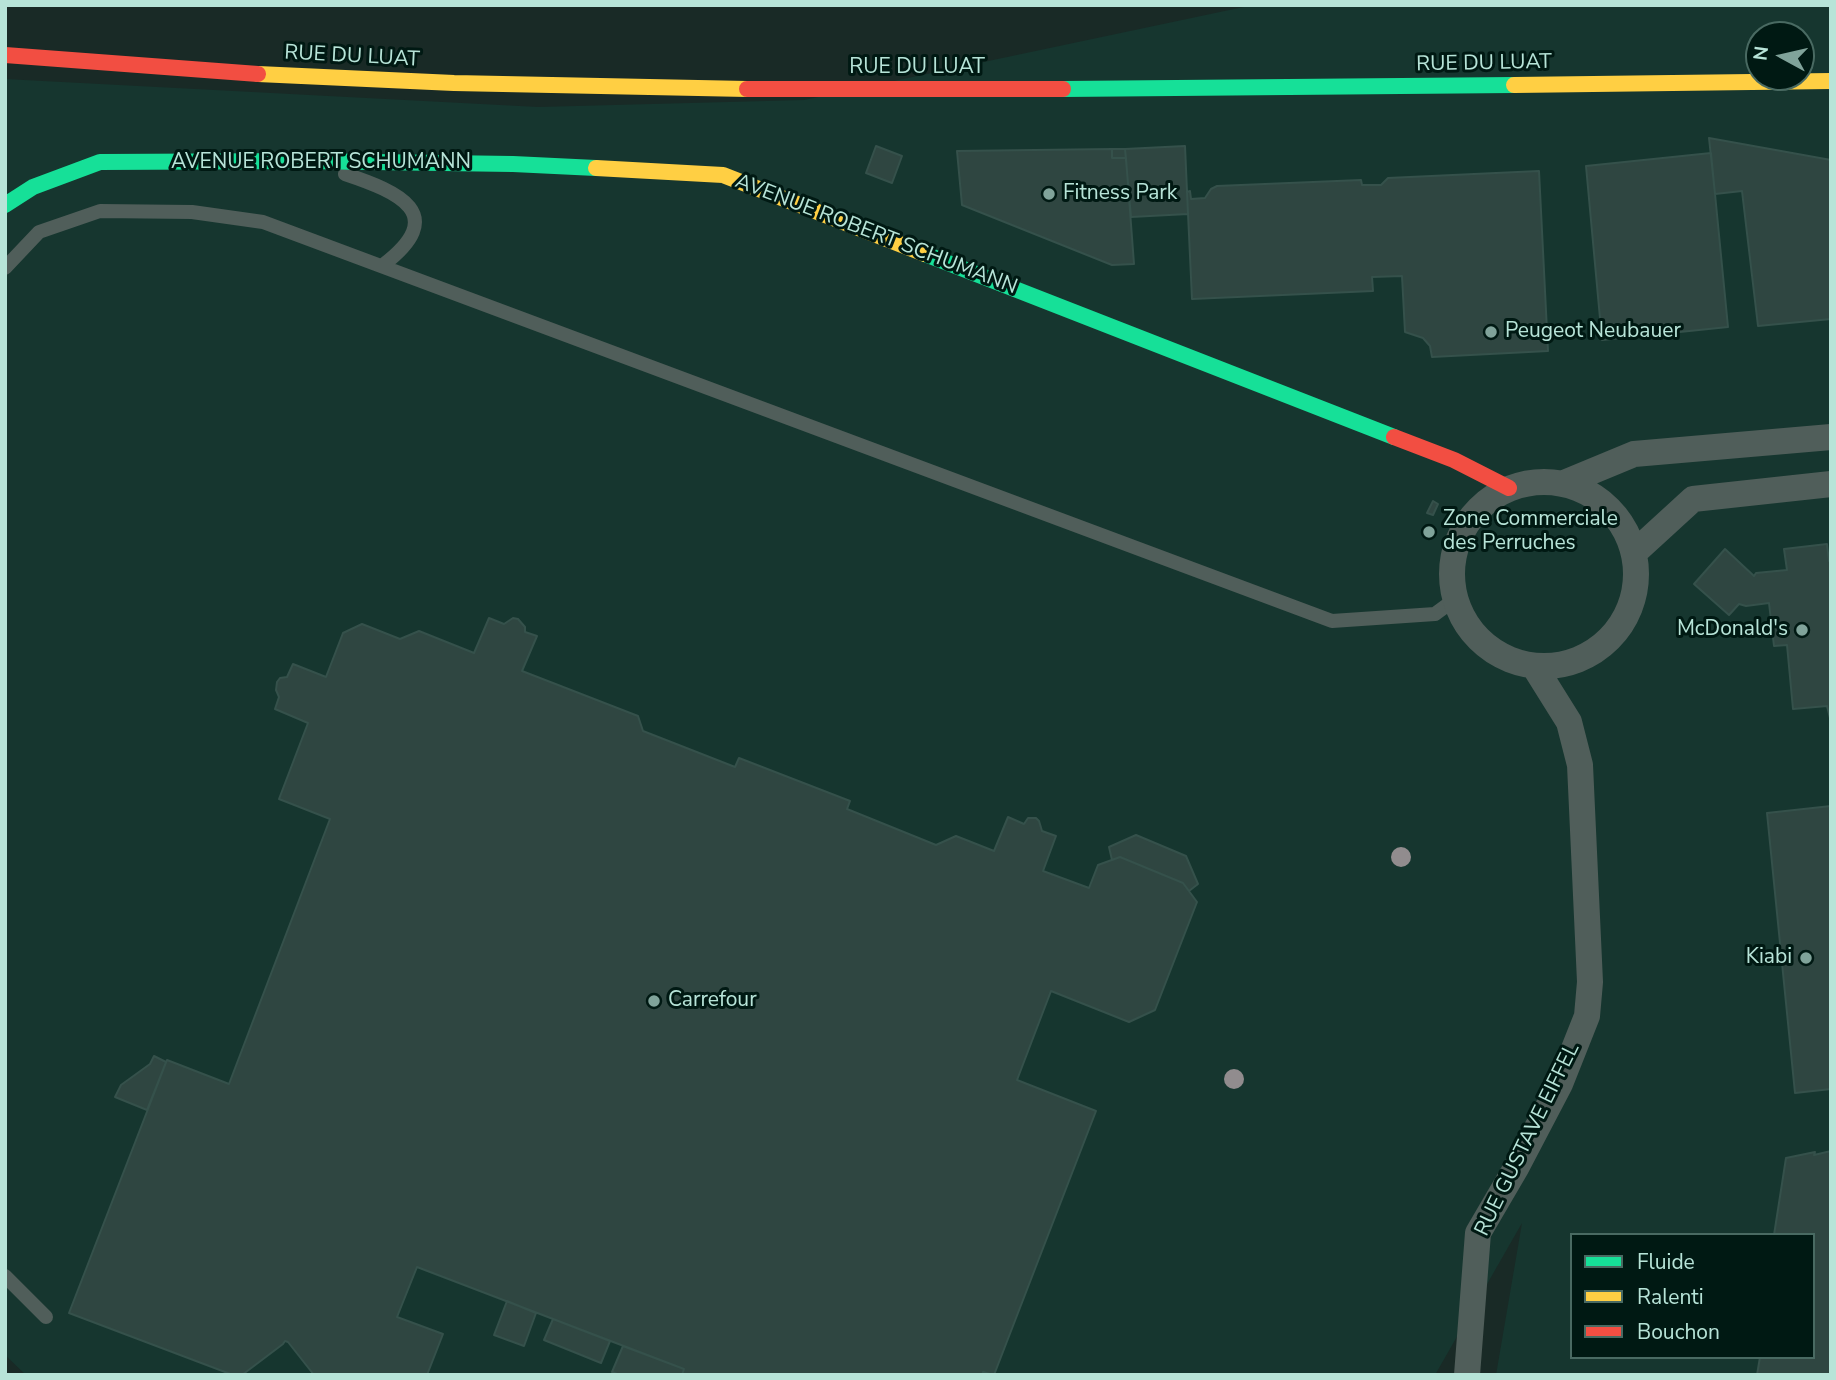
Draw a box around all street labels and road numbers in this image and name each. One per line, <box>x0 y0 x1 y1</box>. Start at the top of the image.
street label: RUE DU LUAT <box>284 41 420 73</box>
street label: RUE DU LUAT <box>1416 50 1552 78</box>
street label: RUE DU LUAT <box>849 55 985 81</box>
street label: AVENUE ROBERT SCHUMANN <box>171 150 471 176</box>
street label: AVENUE ROBERT SCHUMANN <box>731 169 1021 301</box>
street label: RUE GUSTAVE EIFFEL <box>1470 1039 1586 1241</box>

